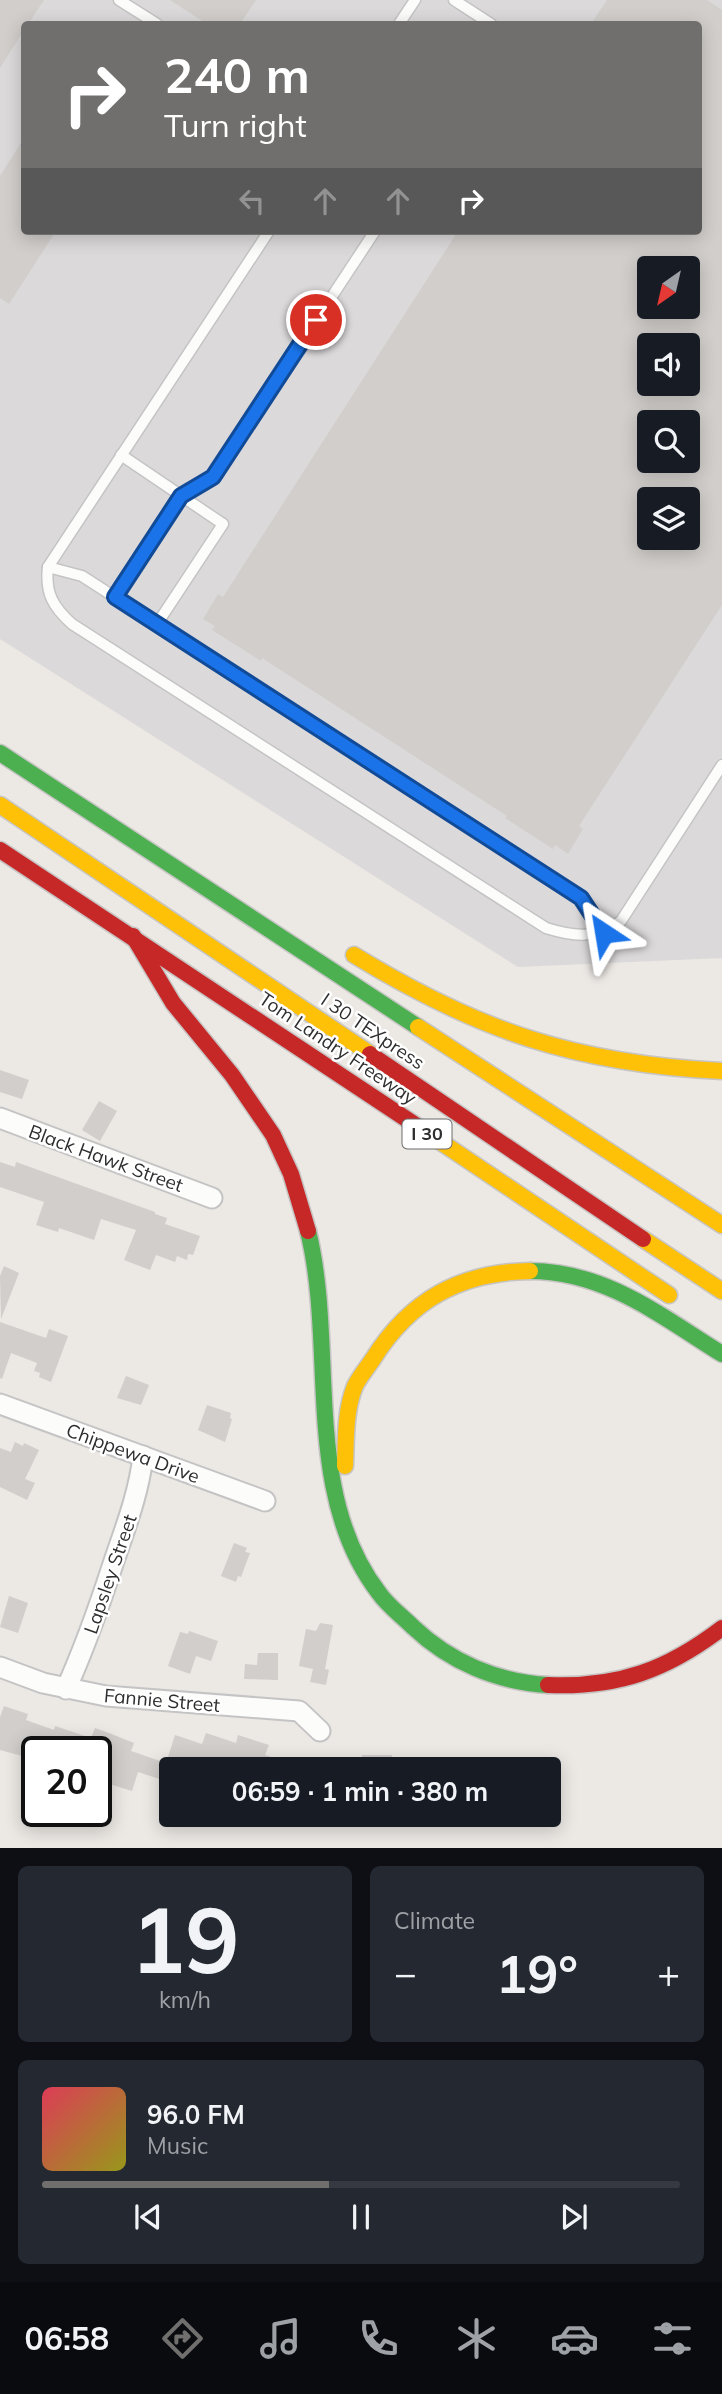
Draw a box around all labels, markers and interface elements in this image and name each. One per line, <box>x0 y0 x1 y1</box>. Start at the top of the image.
text: 240 m <box>164 44 310 105</box>
icon: right <box>49 49 140 140</box>
text: Turn right <box>164 105 307 145</box>
icon: left <box>233 182 271 220</box>
icon: ahead <box>306 182 344 220</box>
icon: ahead <box>379 182 417 220</box>
icon: right <box>452 182 490 220</box>
north arrow <box>637 256 700 318</box>
map controls <box>637 256 700 550</box>
pin <box>286 290 346 350</box>
icon: arrive <box>297 301 335 339</box>
button: sound <box>637 333 700 396</box>
button: search <box>637 410 700 473</box>
button: layers <box>637 487 700 550</box>
position arrow <box>567 896 641 970</box>
street label: Tom Landry Freeway <box>255 986 421 1110</box>
street label: I 30 TEXpress <box>317 988 429 1074</box>
street label: Black Hawk Street <box>25 1119 187 1197</box>
road number: I 30 <box>402 1120 452 1148</box>
street label: Chippewa Drive <box>63 1418 203 1488</box>
street label: Lapsley Street <box>78 1511 142 1637</box>
street label: Fannie Street <box>103 1683 221 1717</box>
speed limit sign: 20 <box>21 1736 112 1827</box>
text: 06:59 · 1 min · 380 m <box>232 1775 488 1808</box>
text: 19 <box>130 1882 240 1996</box>
text: Climate <box>394 1906 475 1935</box>
text: 19° <box>496 1941 578 2006</box>
text: − <box>394 1949 417 1997</box>
text: + <box>657 1949 680 1997</box>
text: km/h <box>159 1985 211 2014</box>
text: 96.0 FM <box>147 2098 245 2131</box>
text: Music <box>147 2131 208 2160</box>
icon: previous <box>129 2198 167 2236</box>
icon: pause <box>342 2198 380 2236</box>
icon: next <box>555 2198 593 2236</box>
icon: directions <box>158 2314 207 2363</box>
icon: music <box>256 2314 305 2363</box>
icon: phone <box>354 2314 403 2363</box>
icon: climate <box>452 2314 501 2363</box>
icon: car <box>550 2314 599 2363</box>
icon: filters <box>648 2314 697 2363</box>
text: 06:58 <box>25 2318 109 2358</box>

